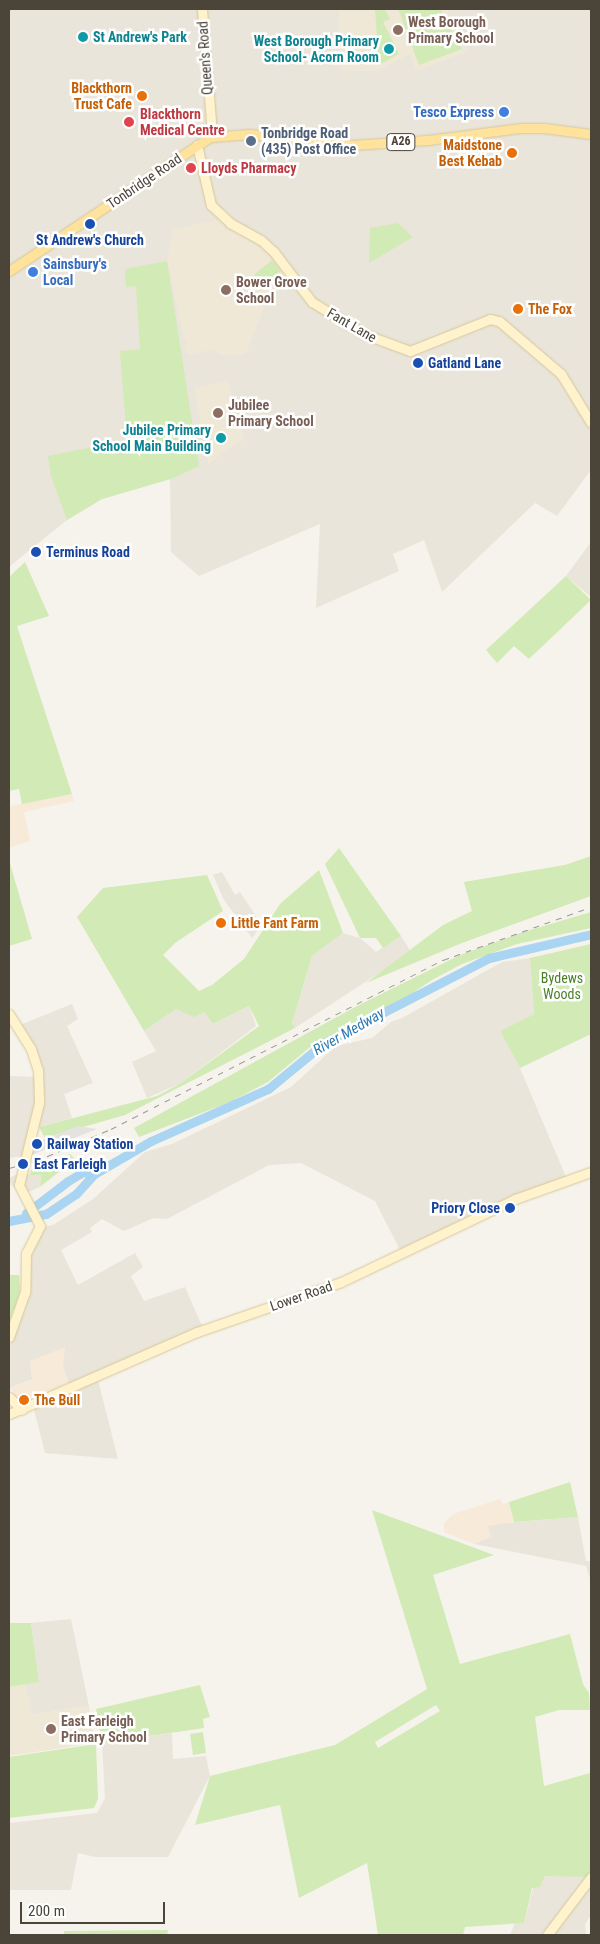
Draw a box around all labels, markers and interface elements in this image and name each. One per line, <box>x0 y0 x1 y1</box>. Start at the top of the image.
place label: West Borough Primary School <box>408 14 494 46</box>
street label: Queen's Road <box>194 21 216 95</box>
marker: West Borough Primary School <box>392 24 404 36</box>
place label: St Andrew's Park <box>93 29 187 45</box>
marker: St Andrew's Park <box>77 31 89 43</box>
place label: West Borough Primary School- Acorn Room <box>254 33 379 65</box>
marker: West Borough Primary School- Acorn Room <box>383 43 395 55</box>
place label: Blackthorn Trust Cafe <box>71 80 132 112</box>
marker: Blackthorn Trust Cafe <box>136 90 148 102</box>
place label: Tesco Express <box>413 104 494 120</box>
place label: Blackthorn Medical Centre <box>140 106 225 138</box>
marker: Tesco Express <box>498 106 510 118</box>
marker: Blackthorn Medical Centre <box>122 115 136 129</box>
place label: Tonbridge Road (435) Post Office <box>261 125 356 158</box>
road number: A26 <box>386 132 416 152</box>
marker: Tonbridge Road (435) Post Office <box>245 135 257 147</box>
place label: Maidstone Best Kebab <box>439 137 502 170</box>
marker: Maidstone Best Kebab <box>506 147 518 159</box>
street label: Tonbridge Road <box>103 150 185 212</box>
place label: Lloyds Pharmacy <box>201 160 296 176</box>
marker: Lloyds Pharmacy <box>185 162 197 174</box>
marker: St Andrew's Church <box>84 218 96 230</box>
place label: St Andrew's Church <box>36 232 144 248</box>
place label: Sainsbury's Local <box>43 256 107 288</box>
marker: Sainsbury's Local <box>27 266 39 278</box>
place label: Bower Grove School <box>236 274 307 306</box>
marker: Bower Grove School <box>220 284 232 296</box>
place label: The Fox <box>528 301 572 317</box>
marker: The Fox <box>512 303 524 315</box>
street label: Fant Lane <box>324 304 380 346</box>
place label: Gatland Lane <box>428 355 501 371</box>
marker: Gatland Lane <box>412 357 424 369</box>
place label: Jubilee Primary School <box>228 397 314 430</box>
marker: Jubilee Primary School <box>212 407 224 419</box>
place label: Jubilee Primary School Main Building <box>92 422 211 454</box>
marker: Jubilee Primary School Main Building <box>215 432 227 444</box>
place label: Terminus Road <box>46 544 130 560</box>
marker: Terminus Road <box>30 546 42 558</box>
place label: Little Fant Farm <box>231 915 319 931</box>
marker: Little Fant Farm <box>215 917 227 929</box>
park label: Bydews Woods <box>541 970 583 1002</box>
water label: River Medway <box>310 1004 388 1060</box>
place label: Railway Station <box>47 1136 133 1152</box>
marker: Railway Station <box>31 1138 43 1150</box>
place label: East Farleigh <box>34 1156 107 1172</box>
marker: East Farleigh <box>16 1157 30 1171</box>
place label: Priory Close <box>431 1200 500 1216</box>
marker: Priory Close <box>504 1202 516 1214</box>
street label: Lower Road <box>268 1277 334 1315</box>
place label: The Bull <box>34 1392 80 1408</box>
marker: The Bull <box>18 1394 30 1406</box>
place label: East Farleigh Primary School <box>61 1713 147 1745</box>
marker: East Farleigh Primary School <box>45 1723 57 1735</box>
scale bar <box>22 1892 168 1924</box>
text: 200 m <box>28 1902 65 1920</box>

